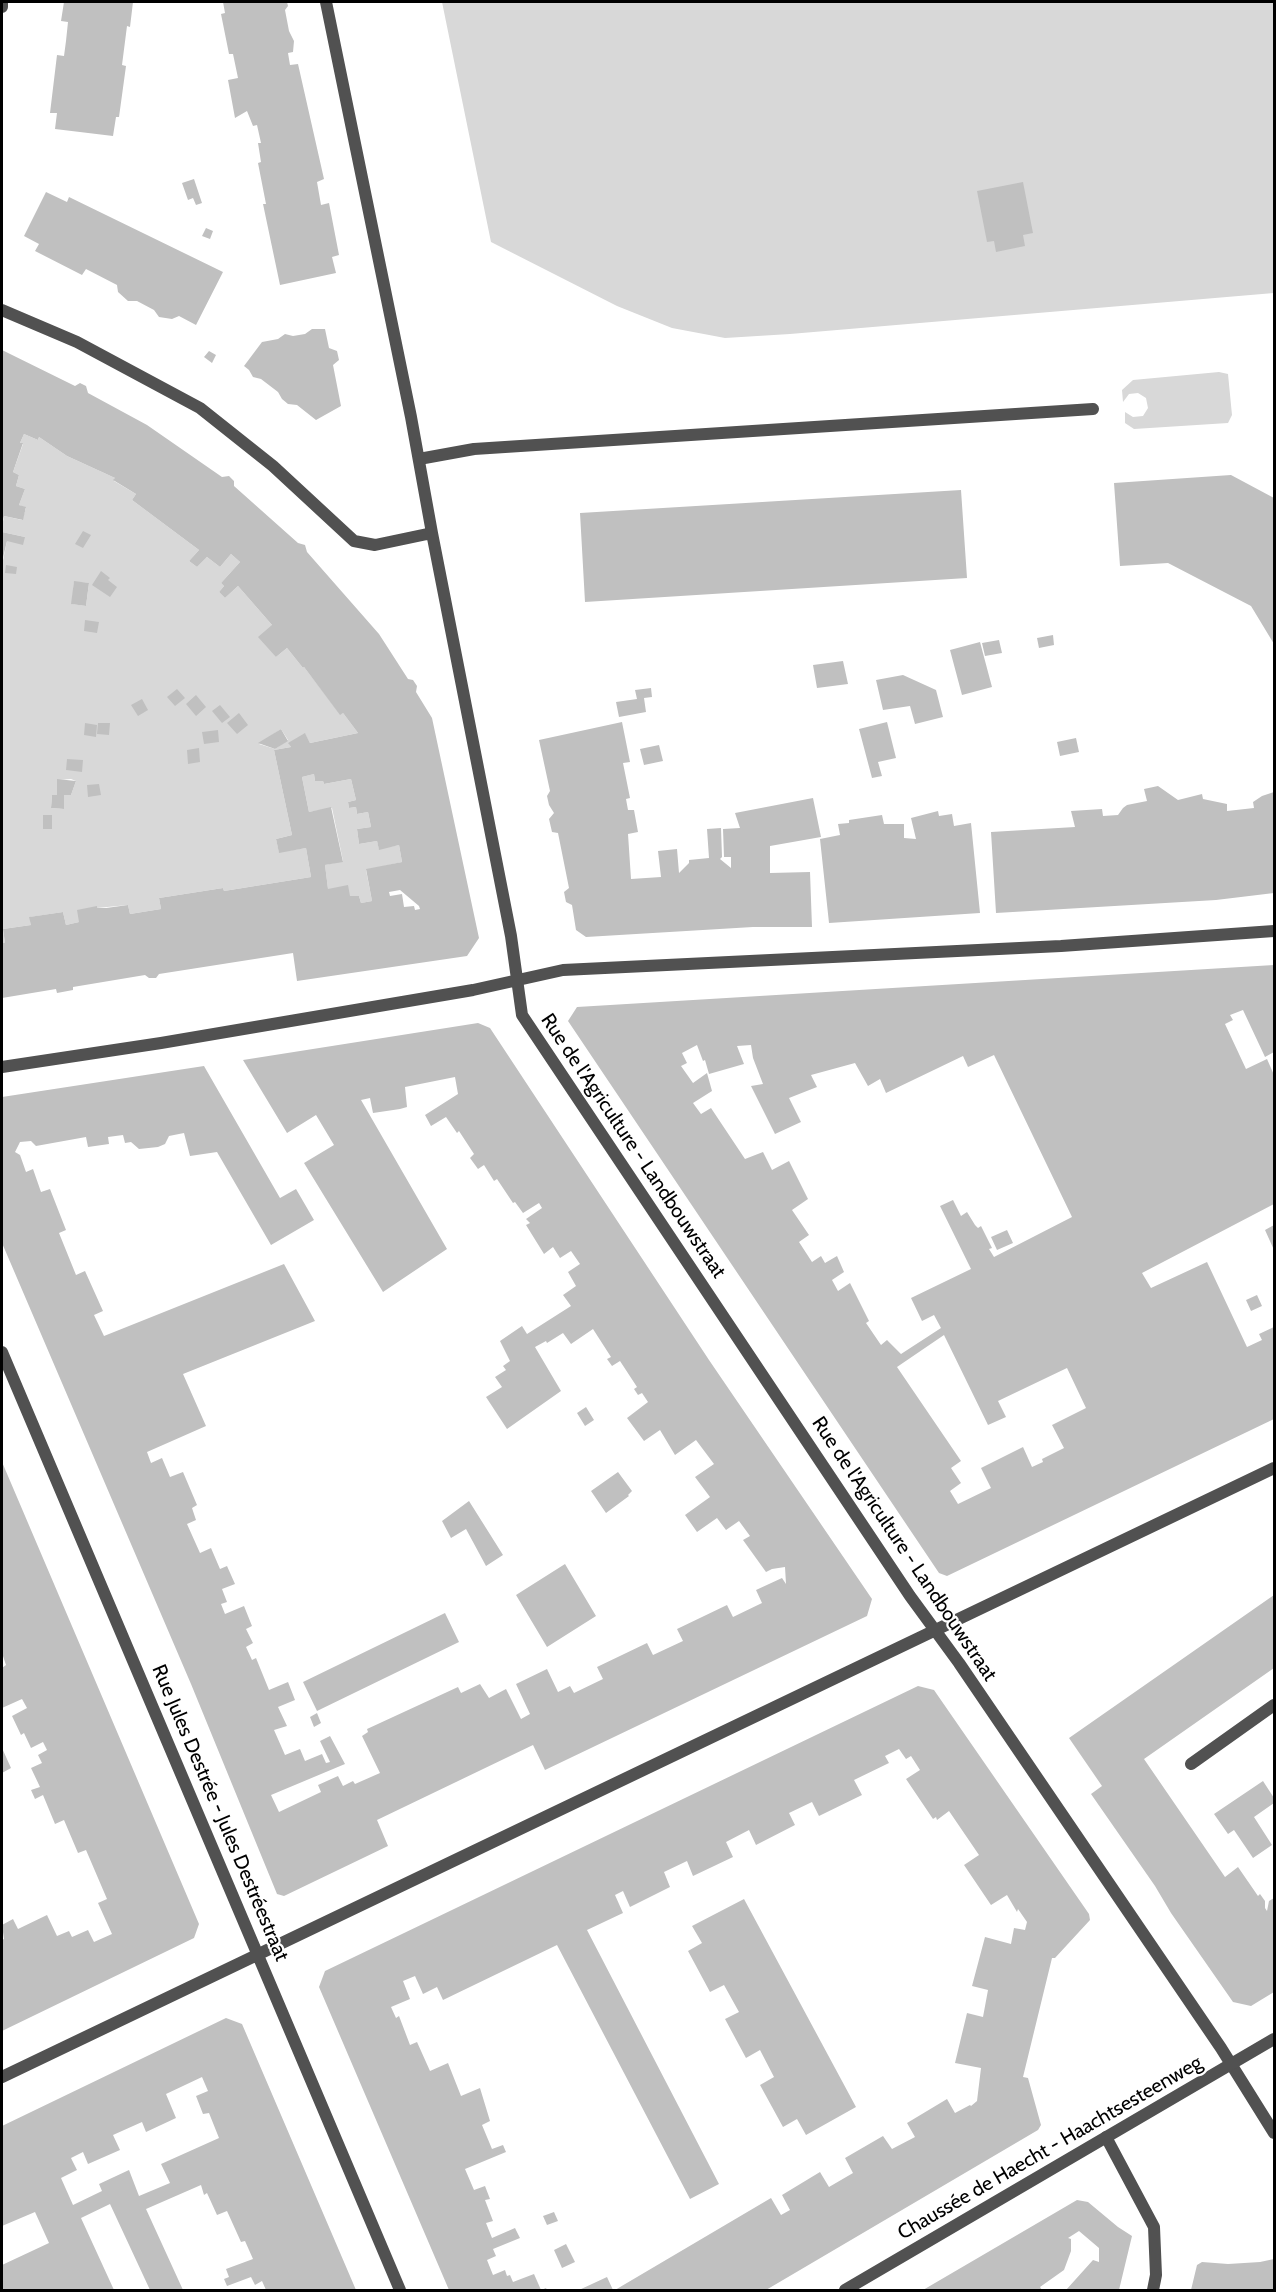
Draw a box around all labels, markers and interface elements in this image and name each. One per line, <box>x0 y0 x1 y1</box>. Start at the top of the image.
street label: Rue de l'Agriculture - Landbouwstraat <box>535 1009 731 1283</box>
street label: Rue de l'Agriculture - Landbouwstraat <box>806 1412 1002 1686</box>
street label: Rue Jules Destrée - Jules Destréestraat <box>146 1661 294 1965</box>
street label: Chaussée de Haecht - Haachtsesteenweg <box>894 2051 1206 2245</box>

